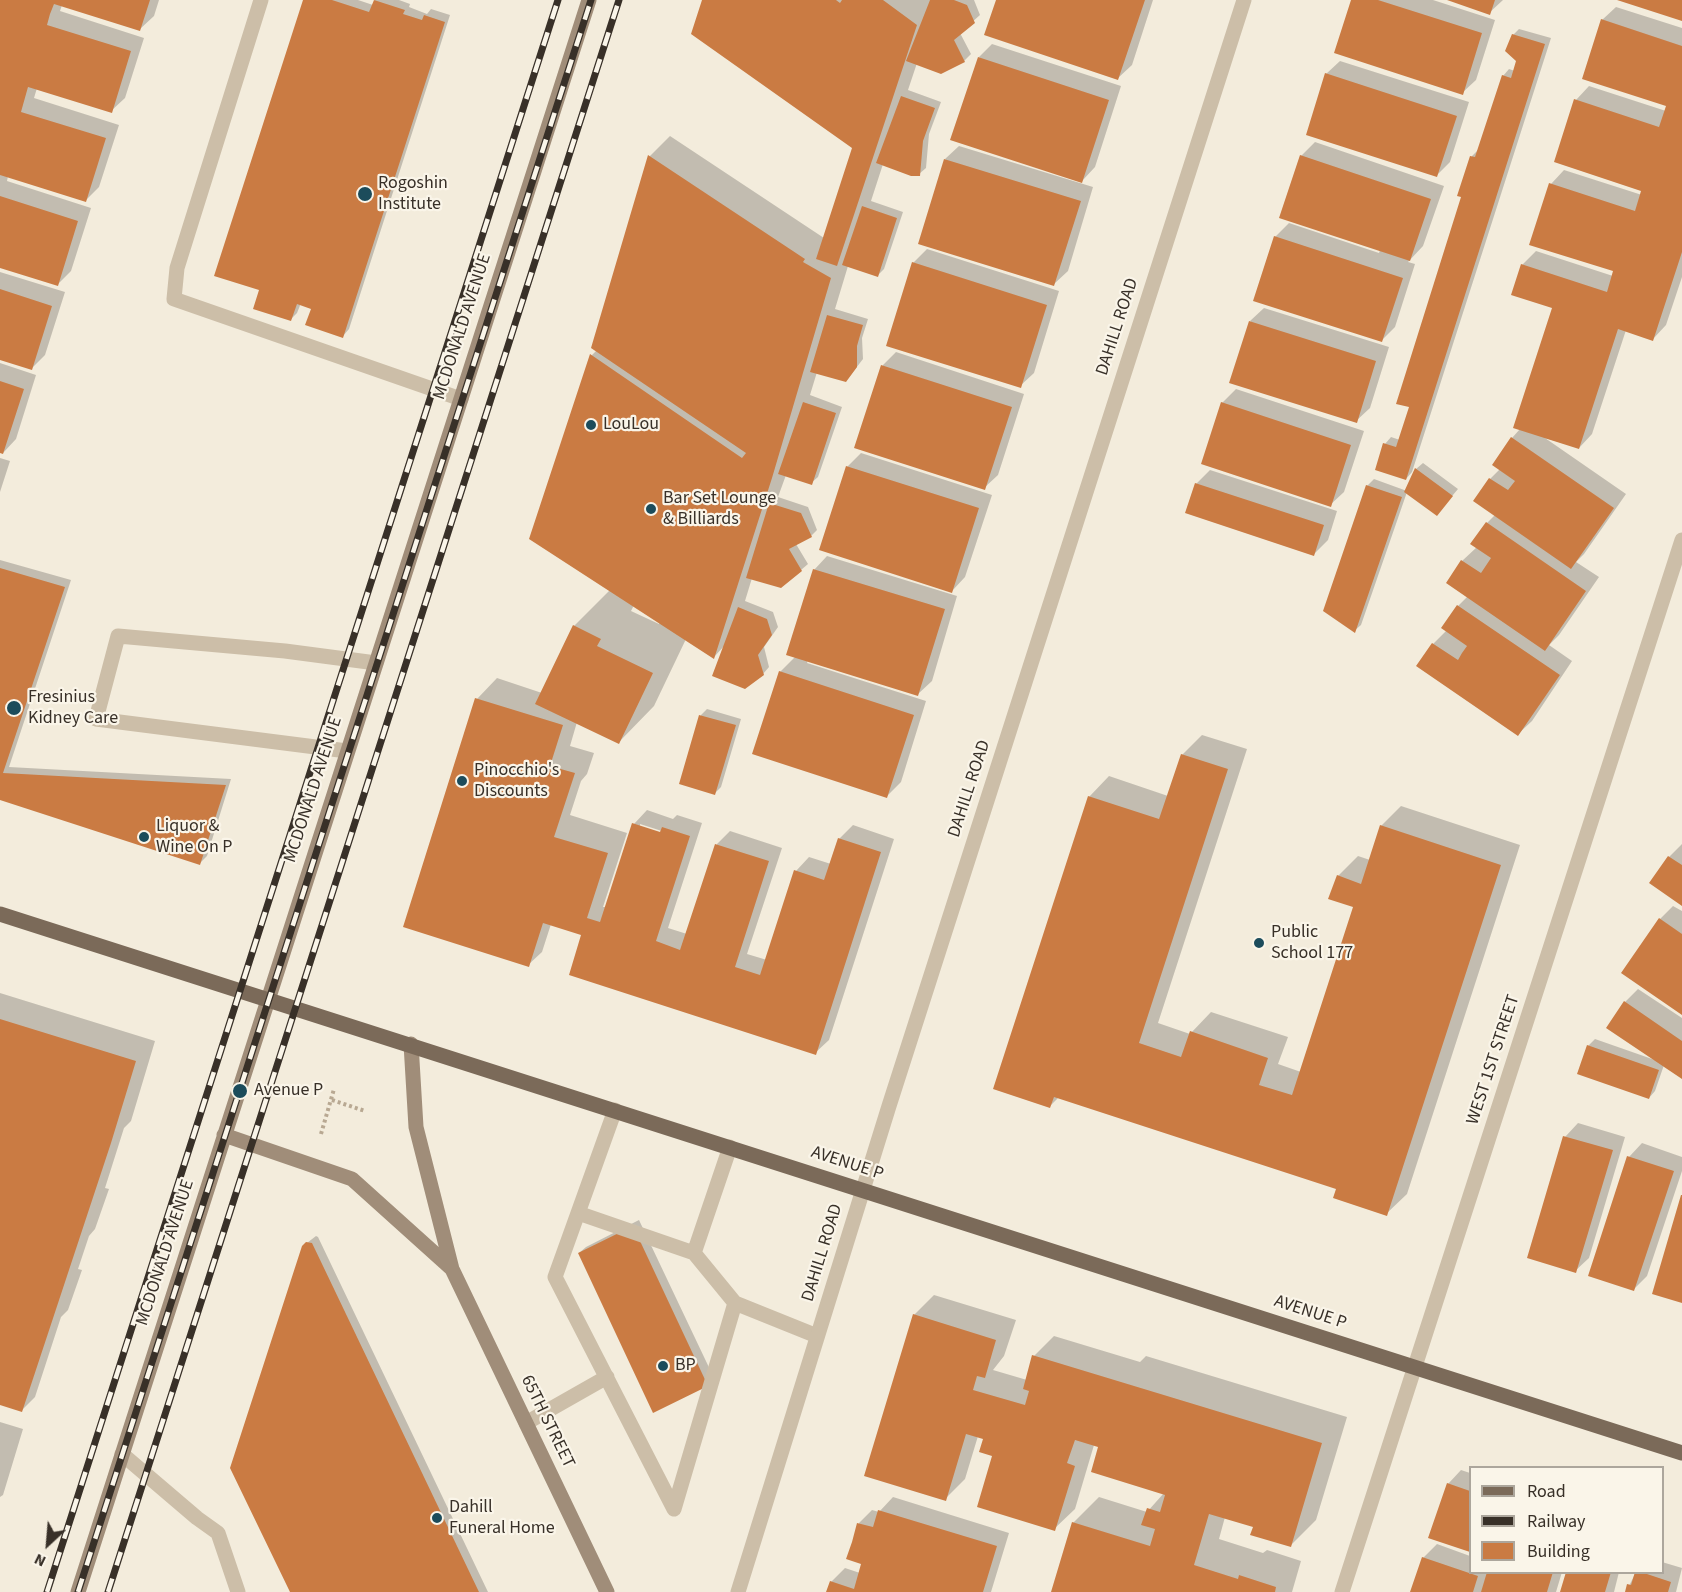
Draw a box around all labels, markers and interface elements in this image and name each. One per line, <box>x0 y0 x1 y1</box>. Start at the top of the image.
place label: Rogoshin Institute <box>378 173 448 216</box>
marker: Rogoshin Institute <box>356 185 374 203</box>
street label: MCDONALD AVENUE <box>429 251 497 403</box>
street label: DAHILL ROAD <box>1092 276 1144 378</box>
place label: LouLou <box>603 414 659 436</box>
marker: LouLou <box>584 418 598 432</box>
place label: Bar Set Lounge & Billiards <box>663 488 776 530</box>
marker: Bar Set Lounge & Billiards <box>644 502 658 516</box>
place label: Fresinius Kidney Care <box>28 687 118 730</box>
marker: Fresinius Kidney Care <box>5 699 23 717</box>
street label: MCDONALD AVENUE <box>280 714 348 866</box>
street label: DAHILL ROAD <box>944 738 996 840</box>
place label: Pinocchio's Discounts <box>474 760 559 802</box>
marker: Pinocchio's Discounts <box>455 774 469 788</box>
place label: Liquor & Wine On P <box>156 816 233 858</box>
marker: Liquor & Wine On P <box>137 830 151 844</box>
place label: Public School 177 <box>1271 922 1353 964</box>
marker: Public School 177 <box>1252 936 1266 950</box>
street label: WEST 1ST STREET <box>1463 992 1525 1128</box>
place label: Avenue P <box>254 1080 323 1102</box>
marker: Avenue P <box>231 1082 249 1100</box>
street label: AVENUE P <box>808 1142 886 1186</box>
street label: MCDONALD AVENUE <box>132 1177 200 1329</box>
street label: DAHILL ROAD <box>798 1202 848 1304</box>
street label: AVENUE P <box>1271 1291 1349 1335</box>
place label: BP <box>675 1355 696 1377</box>
marker: BP <box>656 1359 670 1373</box>
street label: 65TH STREET <box>515 1372 579 1472</box>
legend <box>1469 1466 1664 1574</box>
text: Road <box>1527 1479 1566 1504</box>
place label: Dahill Funeral Home <box>449 1497 555 1540</box>
text: Railway <box>1527 1509 1586 1534</box>
marker: Dahill Funeral Home <box>430 1511 444 1525</box>
north arrow <box>18 1514 78 1574</box>
text: Building <box>1527 1539 1590 1564</box>
text: N <box>31 1548 50 1572</box>

